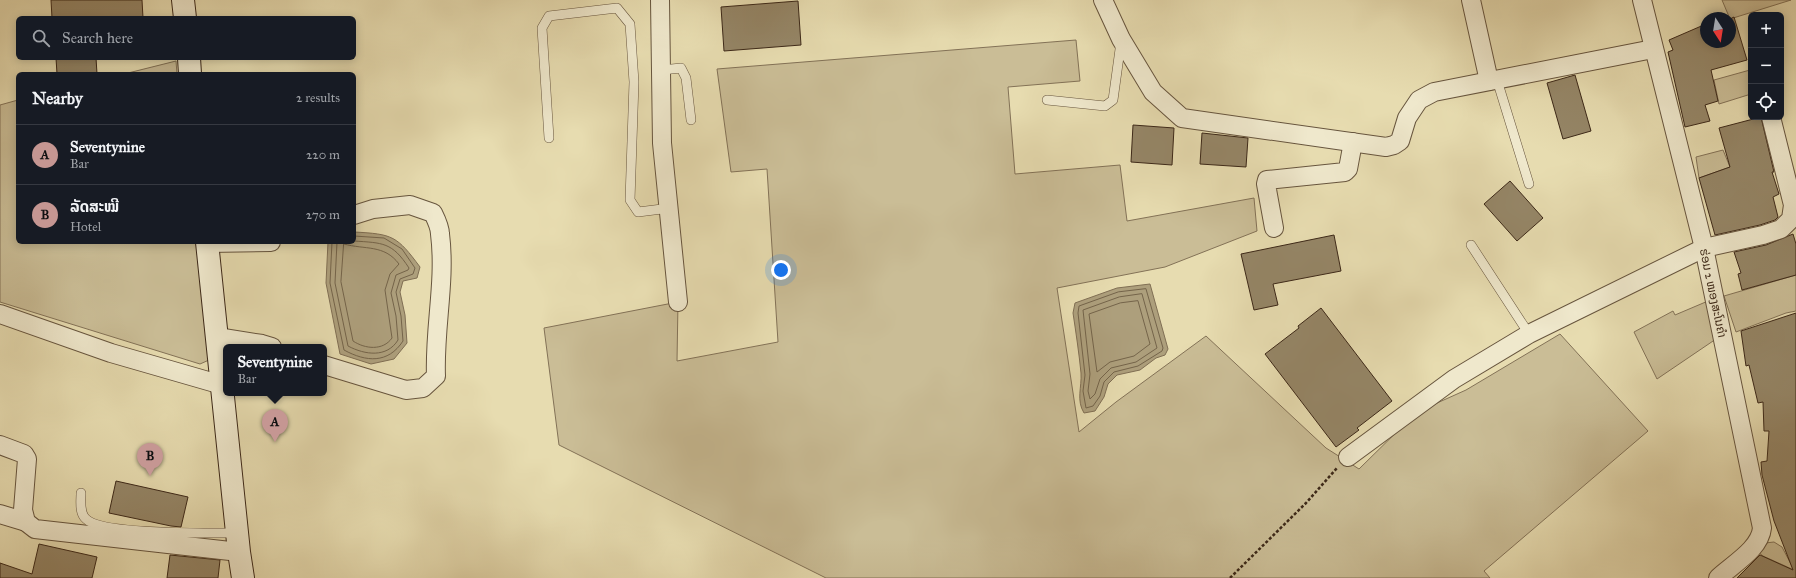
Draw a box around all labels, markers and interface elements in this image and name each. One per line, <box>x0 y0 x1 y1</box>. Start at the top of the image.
north arrow <box>1700 12 1736 48</box>
map controls <box>1748 12 1784 120</box>
button: + <box>1748 12 1784 48</box>
search box <box>16 16 356 60</box>
icon: search <box>30 27 52 49</box>
text: Search here <box>62 29 133 47</box>
button: − <box>1748 48 1784 84</box>
button: locate <box>1748 84 1784 120</box>
text: Nearby <box>32 88 83 109</box>
text: 2 results <box>296 90 340 106</box>
text: Seventynine <box>70 138 145 156</box>
text: A <box>41 147 49 163</box>
text: 220 m <box>306 147 340 163</box>
text: Bar <box>70 156 89 172</box>
text: ລັດສະໝີ <box>70 198 119 216</box>
text: B <box>41 207 49 223</box>
text: 270 m <box>306 207 340 223</box>
text: Hotel <box>70 219 101 235</box>
street label: ຮ່ອມ 2 ໜອງສະໂນຄໍາ <box>1697 247 1729 339</box>
your location <box>771 260 791 280</box>
popup <box>223 344 327 396</box>
text: Seventynine <box>237 353 313 371</box>
text: Bar <box>237 371 256 387</box>
pin: A <box>262 409 288 442</box>
pin: B <box>137 443 163 476</box>

